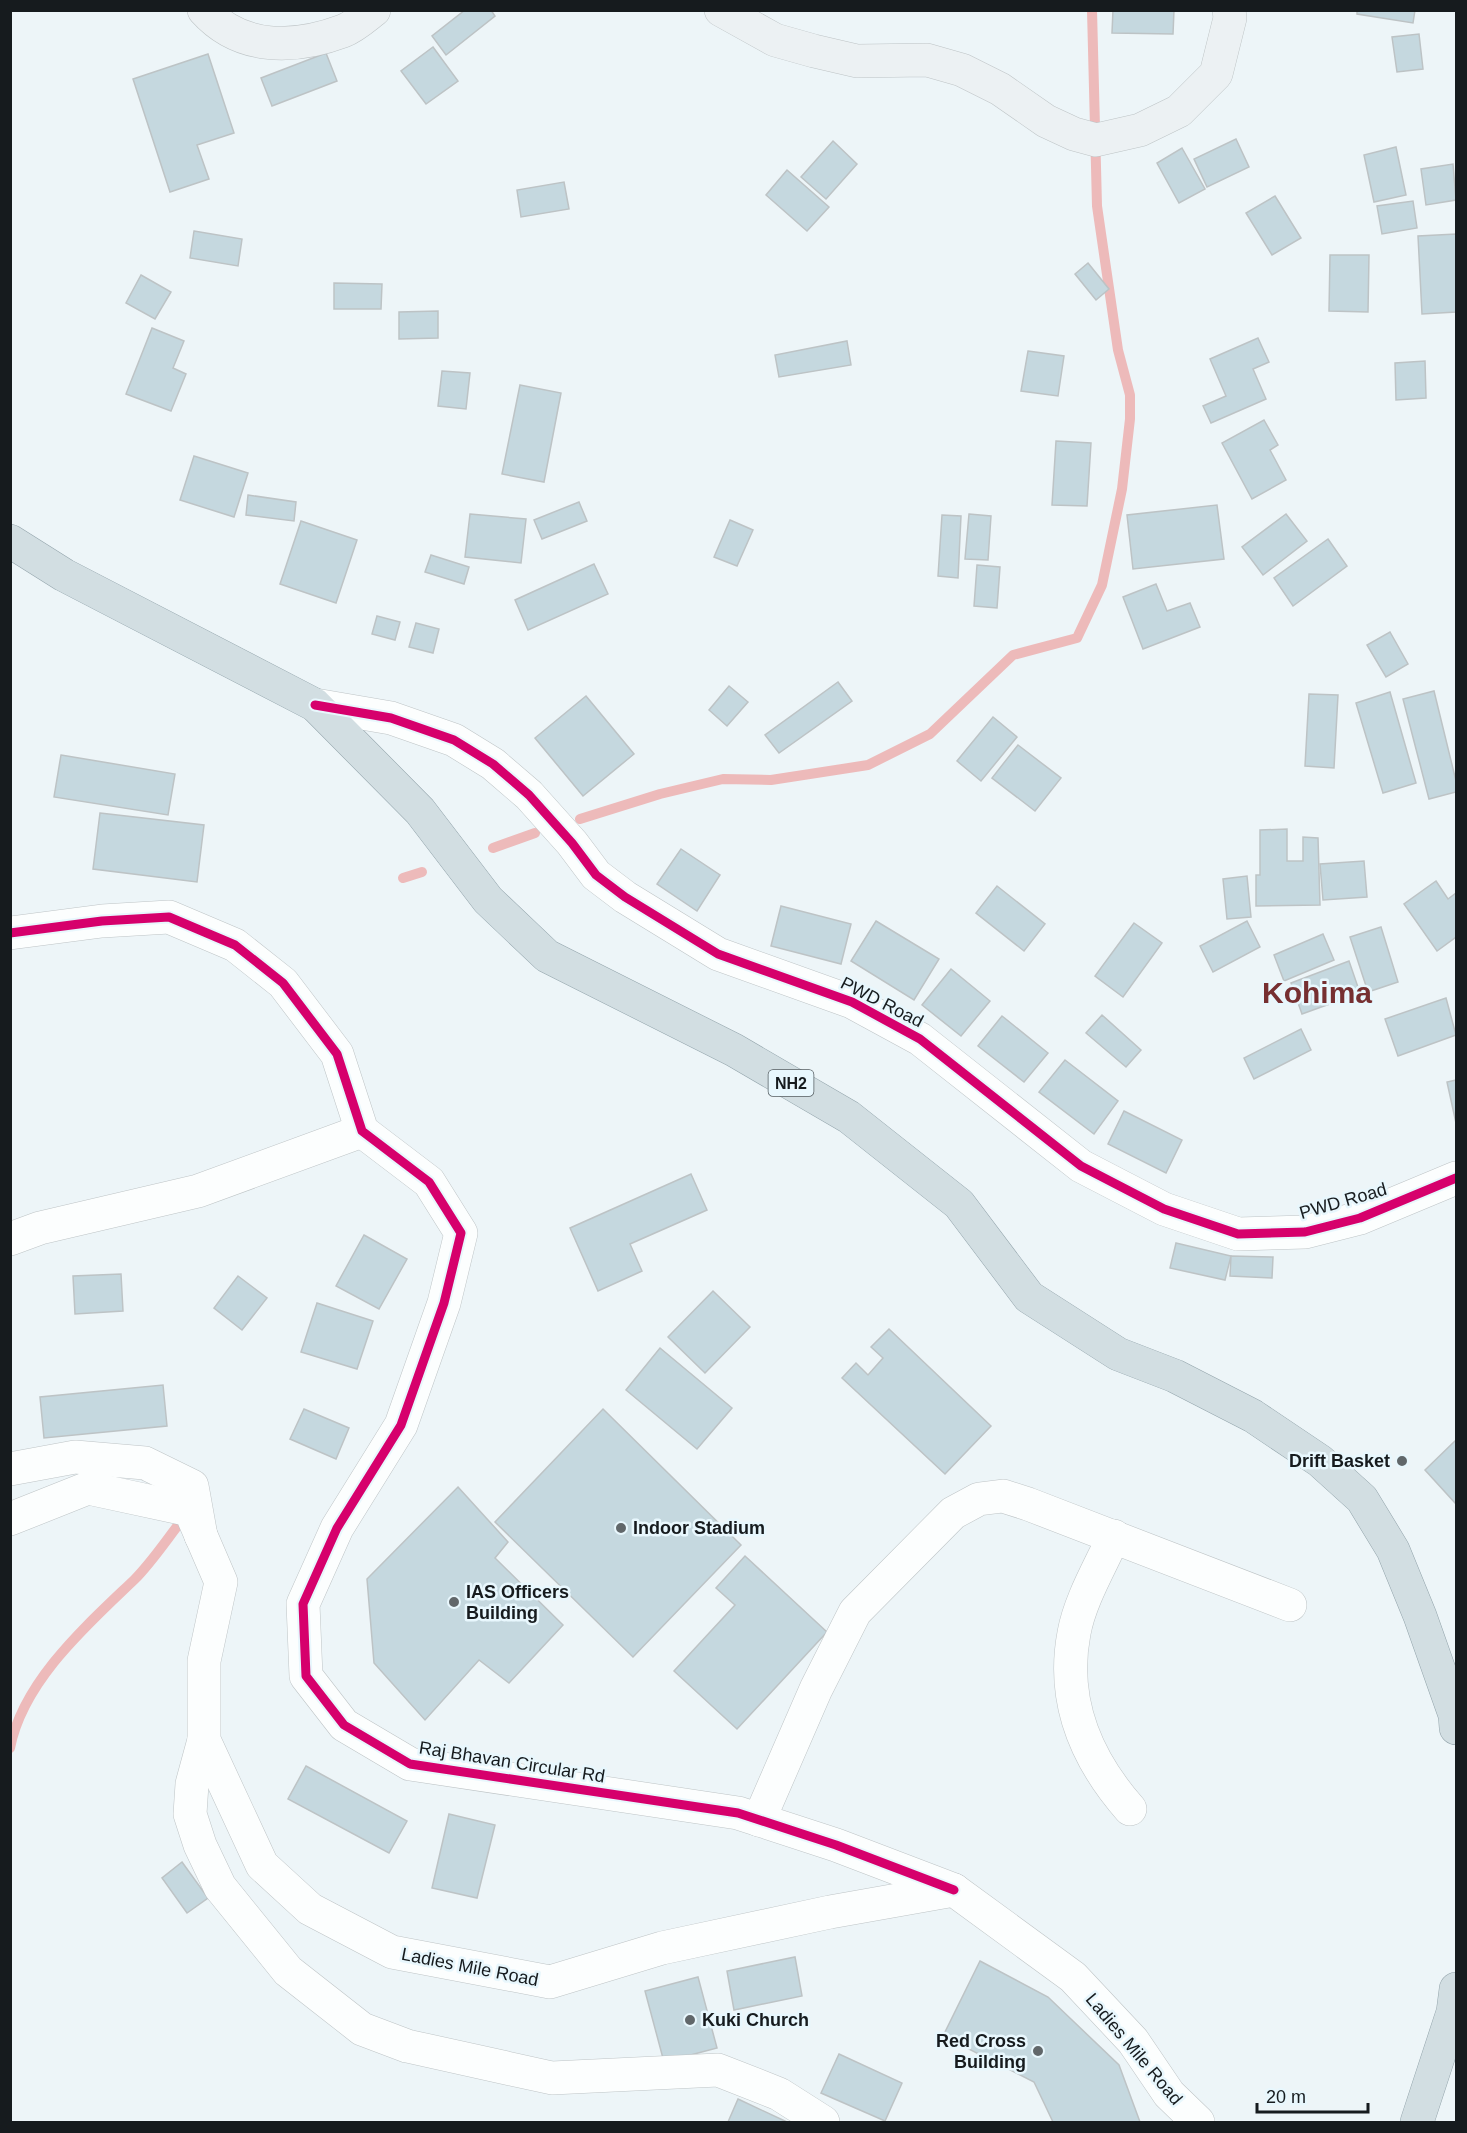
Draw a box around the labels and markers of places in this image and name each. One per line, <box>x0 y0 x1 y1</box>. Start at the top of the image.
place label: Drift Basket <box>1289 1451 1390 1471</box>
marker: Drift Basket <box>1395 1454 1409 1468</box>
place label: Indoor Stadium <box>633 1518 765 1538</box>
marker: Indoor Stadium <box>614 1521 628 1535</box>
place label: IAS Officers Building <box>466 1582 569 1623</box>
marker: IAS Officers Building <box>447 1595 461 1609</box>
place label: Kuki Church <box>702 2010 809 2030</box>
marker: Kuki Church <box>683 2013 697 2027</box>
place label: Red Cross Building <box>936 2031 1026 2072</box>
marker: Red Cross Building <box>1031 2044 1045 2058</box>

